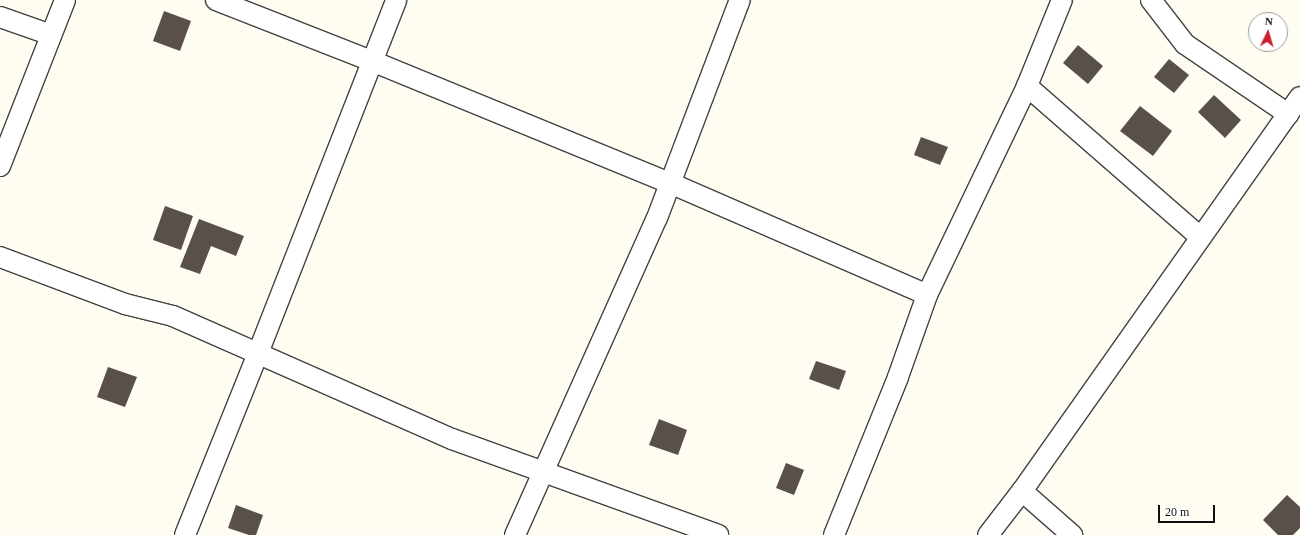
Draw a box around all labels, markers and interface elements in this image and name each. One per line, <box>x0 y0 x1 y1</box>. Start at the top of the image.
north arrow <box>1248 12 1288 52</box>
text: N <box>1264 15 1273 27</box>
scale bar <box>1160 497 1217 523</box>
text: 20 m <box>1165 505 1189 519</box>

